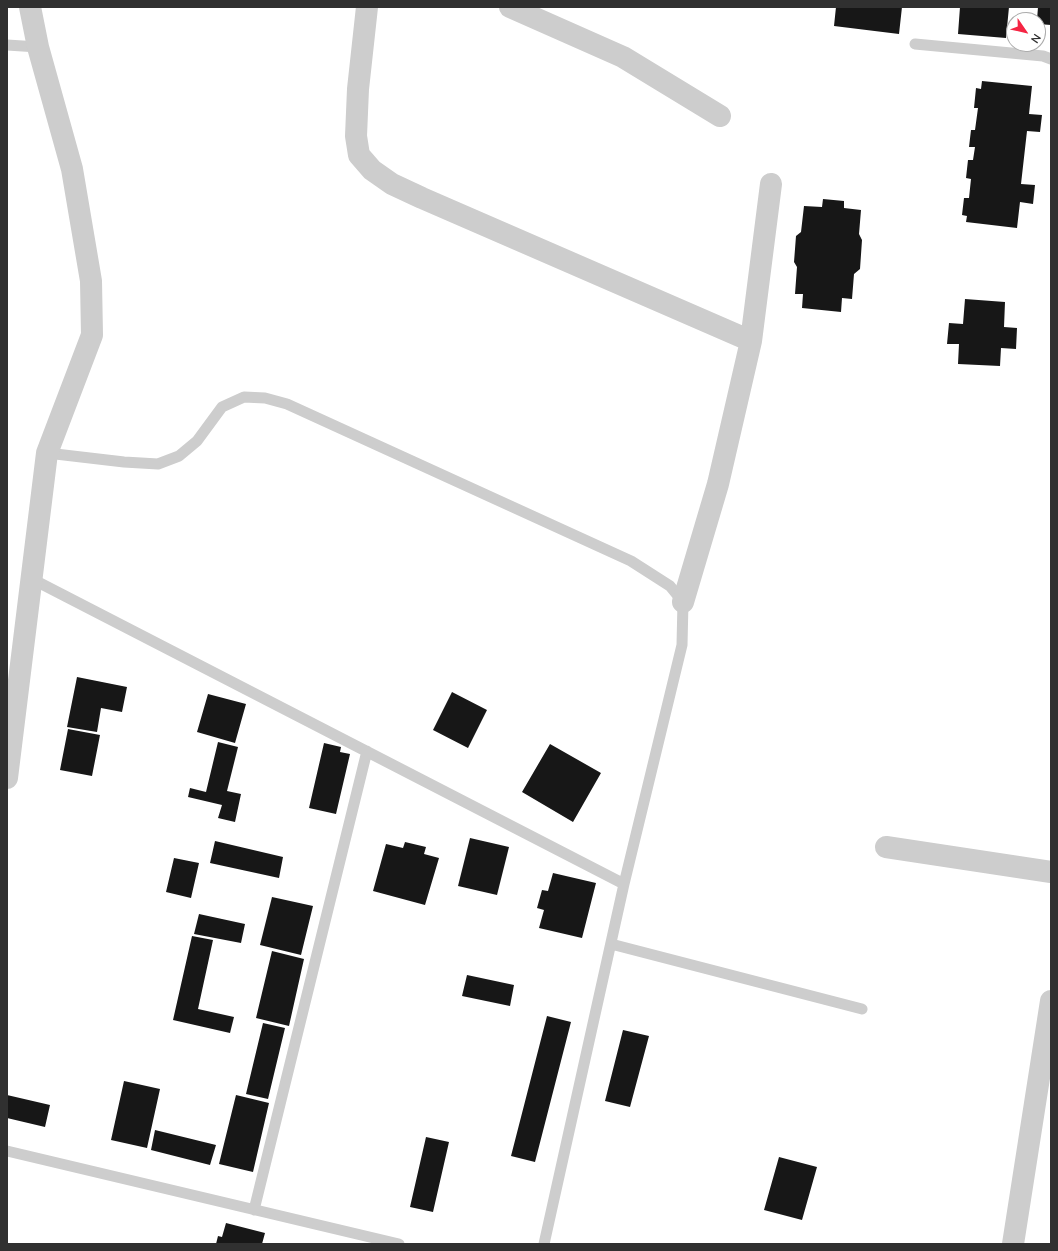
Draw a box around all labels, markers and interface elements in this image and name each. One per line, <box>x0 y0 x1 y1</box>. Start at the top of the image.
north arrow <box>1006 12 1046 52</box>
text: N <box>1027 31 1044 46</box>

